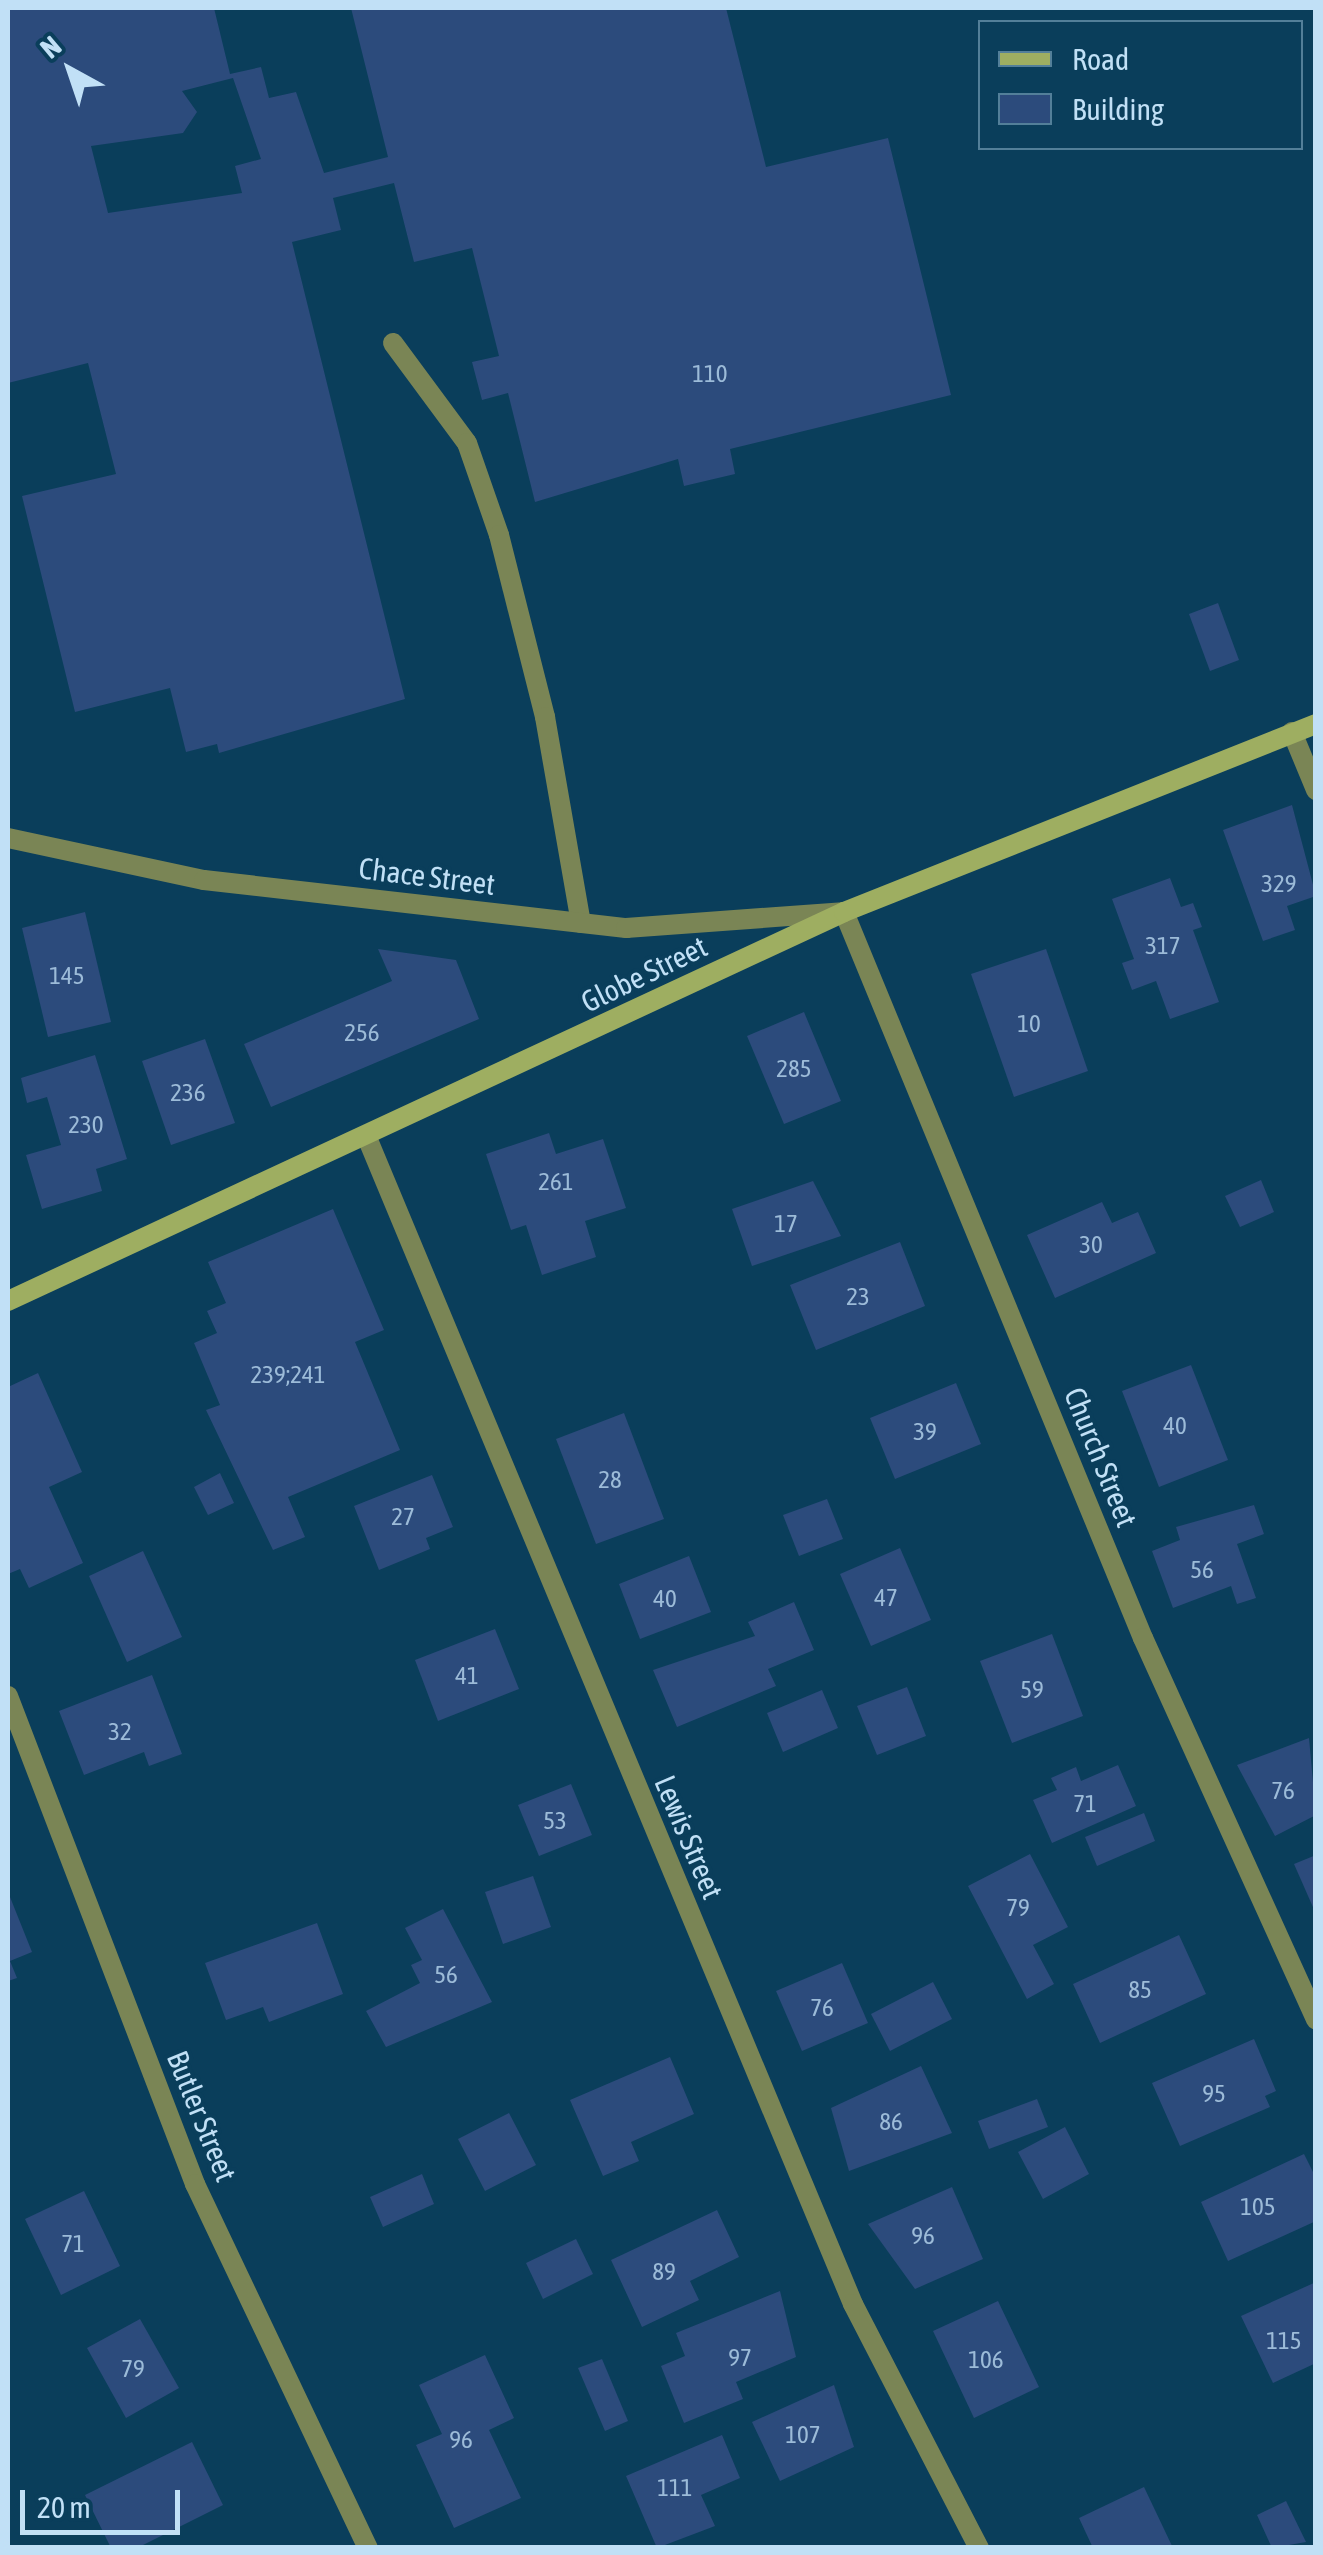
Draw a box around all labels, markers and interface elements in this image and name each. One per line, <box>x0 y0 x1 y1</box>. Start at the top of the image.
north arrow <box>20 20 120 120</box>
legend <box>978 20 1303 150</box>
text: N <box>34 29 67 65</box>
text: Road <box>1072 42 1129 76</box>
text: Building <box>1072 92 1164 126</box>
house number: 110 <box>692 358 728 388</box>
street label: Chace Street <box>357 850 497 902</box>
house number: 329 <box>1261 868 1297 898</box>
street label: Globe Street <box>575 928 713 1020</box>
house number: 317 <box>1145 930 1181 960</box>
house number: 145 <box>49 960 85 990</box>
house number: 10 <box>1017 1008 1041 1038</box>
house number: 256 <box>344 1017 380 1047</box>
house number: 285 <box>776 1053 812 1083</box>
house number: 236 <box>170 1077 206 1107</box>
house number: 230 <box>68 1109 104 1139</box>
house number: 261 <box>538 1166 574 1196</box>
house number: 17 <box>774 1208 798 1238</box>
house number: 30 <box>1079 1229 1103 1259</box>
house number: 23 <box>846 1281 870 1311</box>
house number: 239;241 <box>251 1359 325 1389</box>
street label: Church Street <box>1057 1382 1145 1532</box>
house number: 40 <box>1163 1410 1187 1440</box>
house number: 39 <box>913 1416 937 1446</box>
house number: 28 <box>598 1464 622 1494</box>
house number: 27 <box>391 1501 415 1531</box>
house number: 56 <box>1190 1554 1214 1584</box>
house number: 47 <box>874 1582 898 1612</box>
house number: 40 <box>653 1583 677 1613</box>
house number: 41 <box>455 1660 479 1690</box>
house number: 59 <box>1020 1674 1044 1704</box>
house number: 32 <box>108 1716 132 1746</box>
street label: Lewis Street <box>647 1770 731 1904</box>
house number: 76 <box>1271 1775 1295 1805</box>
house number: 71 <box>1073 1788 1097 1818</box>
house number: 53 <box>543 1805 567 1835</box>
house number: 79 <box>1006 1892 1030 1922</box>
house number: 56 <box>434 1959 458 1989</box>
house number: 85 <box>1128 1974 1152 2004</box>
house number: 76 <box>810 1992 834 2022</box>
street label: Butler Street <box>160 2046 244 2186</box>
house number: 95 <box>1202 2078 1226 2108</box>
house number: 86 <box>879 2106 903 2136</box>
house number: 105 <box>1240 2191 1276 2221</box>
house number: 96 <box>911 2220 935 2250</box>
house number: 71 <box>61 2228 85 2258</box>
house number: 89 <box>652 2256 676 2286</box>
house number: 115 <box>1266 2325 1302 2355</box>
house number: 97 <box>728 2342 752 2372</box>
house number: 106 <box>968 2344 1004 2374</box>
house number: 79 <box>121 2353 145 2383</box>
house number: 107 <box>785 2419 821 2449</box>
house number: 96 <box>449 2424 473 2454</box>
scale bar <box>25 2470 185 2532</box>
house number: 111 <box>657 2472 693 2502</box>
text: 20 m <box>37 2490 91 2524</box>

